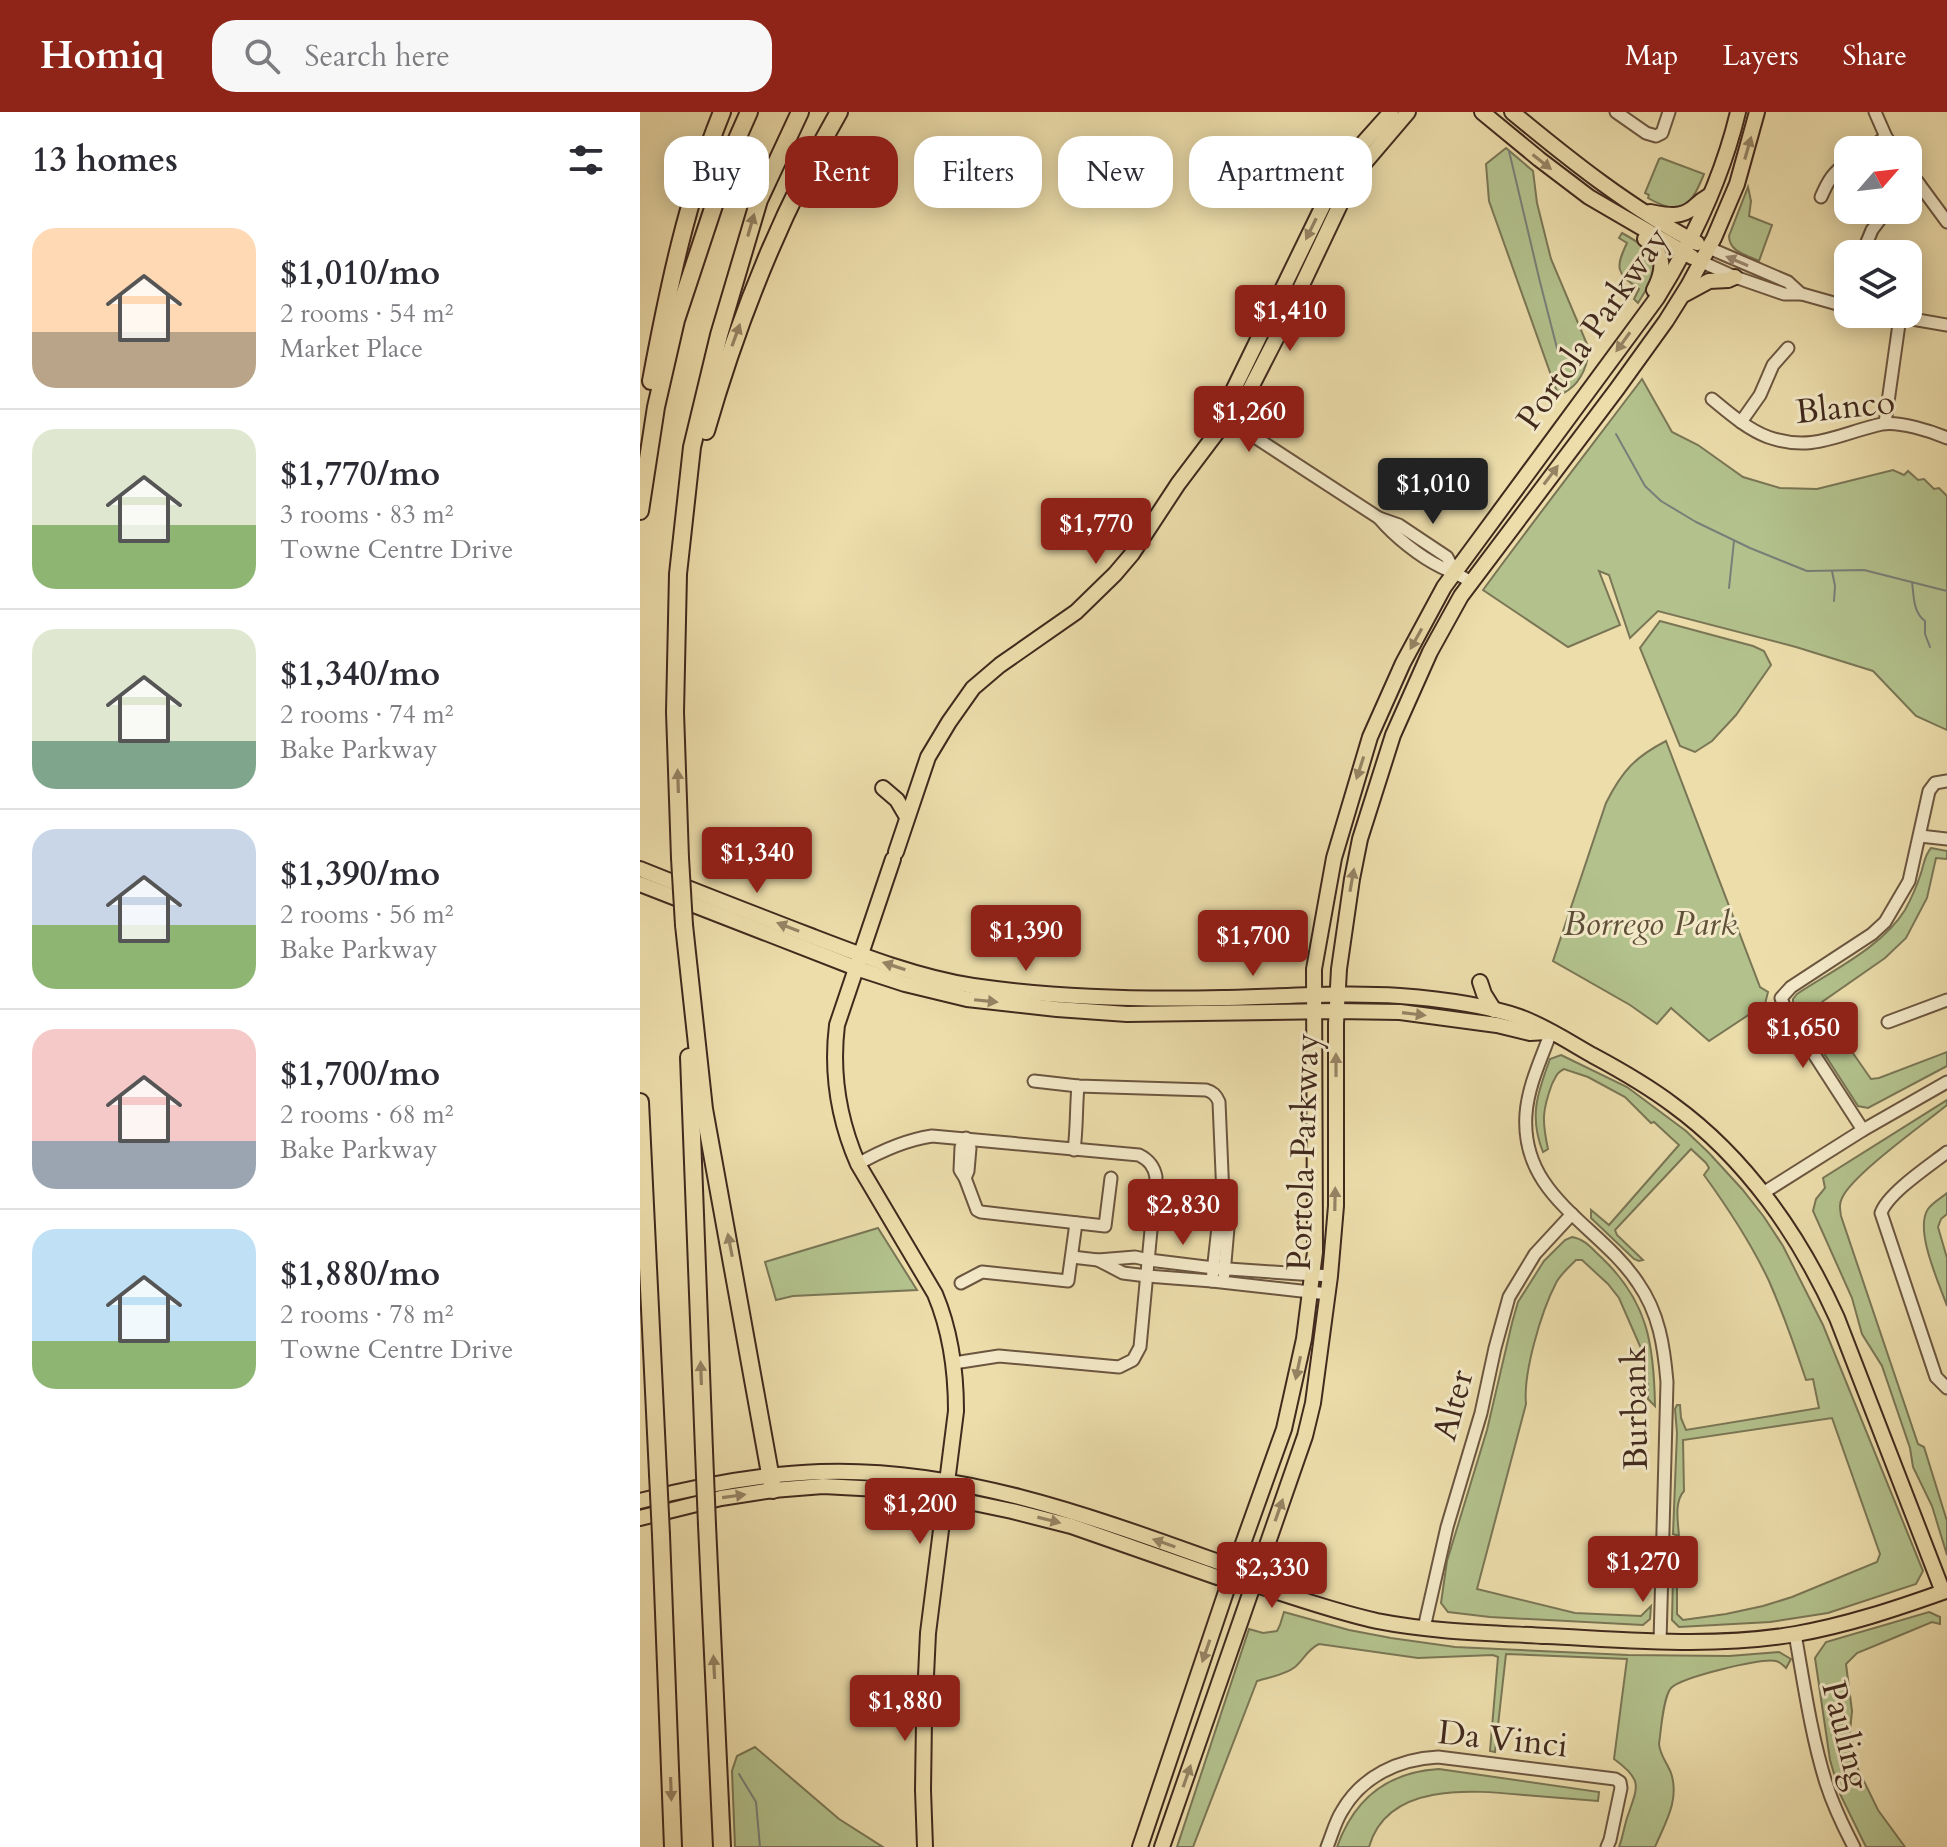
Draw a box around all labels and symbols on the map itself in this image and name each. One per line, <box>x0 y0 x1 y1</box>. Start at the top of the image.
one-way arrow <box>1742 136 1755 160</box>
north arrow <box>1834 136 1922 224</box>
one-way arrow <box>1532 153 1552 170</box>
one-way arrow <box>746 212 758 237</box>
one-way arrow <box>1304 217 1318 241</box>
street label: Portola Parkway <box>1506 218 1680 439</box>
one-way arrow <box>1724 254 1748 267</box>
pin: $1,410 <box>1225 285 1355 353</box>
one-way arrow <box>731 323 743 347</box>
one-way arrow <box>1616 332 1632 352</box>
street label: Blanco <box>1793 379 1897 435</box>
pin: $1,260 <box>1184 386 1314 454</box>
pin: $1,010 <box>1368 458 1498 526</box>
one-way arrow <box>1543 465 1559 485</box>
pin: $1,770 <box>1031 498 1161 566</box>
one-way arrow <box>1409 628 1423 650</box>
one-way arrow <box>1354 756 1366 780</box>
one-way arrow <box>671 768 684 793</box>
pin: $1,340 <box>692 827 822 895</box>
one-way arrow <box>1346 867 1359 892</box>
park label: Borrego Park <box>1563 901 1737 947</box>
pin: $1,390 <box>961 905 1091 973</box>
pin: $1,700 <box>1188 910 1318 978</box>
one-way arrow <box>776 920 800 933</box>
one-way arrow <box>882 959 906 972</box>
one-way arrow <box>974 995 999 1008</box>
pin: $1,650 <box>1738 1002 1868 1070</box>
one-way arrow <box>1402 1008 1427 1021</box>
street label: Portola Parkway <box>1276 1032 1330 1272</box>
one-way arrow <box>1330 1052 1342 1077</box>
pin: $2,830 <box>1118 1179 1248 1247</box>
one-way arrow <box>1329 1186 1342 1211</box>
one-way arrow <box>723 1232 735 1257</box>
street label: Burbank <box>1611 1344 1659 1471</box>
one-way arrow <box>1291 1356 1304 1381</box>
one-way arrow <box>694 1360 707 1385</box>
street label: Alter <box>1422 1364 1485 1446</box>
pin: $1,200 <box>855 1478 985 1546</box>
one-way arrow <box>721 1489 746 1502</box>
one-way arrow <box>1273 1498 1285 1522</box>
one-way arrow <box>1036 1515 1061 1527</box>
one-way arrow <box>1152 1536 1176 1548</box>
pin: $1,270 <box>1578 1536 1708 1604</box>
pin: $2,330 <box>1207 1542 1337 1610</box>
one-way arrow <box>1200 1639 1212 1663</box>
one-way arrow <box>707 1654 720 1679</box>
pin: $1,880 <box>840 1675 970 1743</box>
street label: Pauling <box>1810 1676 1882 1794</box>
street label: Da Vinci <box>1436 1709 1570 1769</box>
one-way arrow <box>1181 1764 1193 1788</box>
one-way arrow <box>665 1777 678 1802</box>

